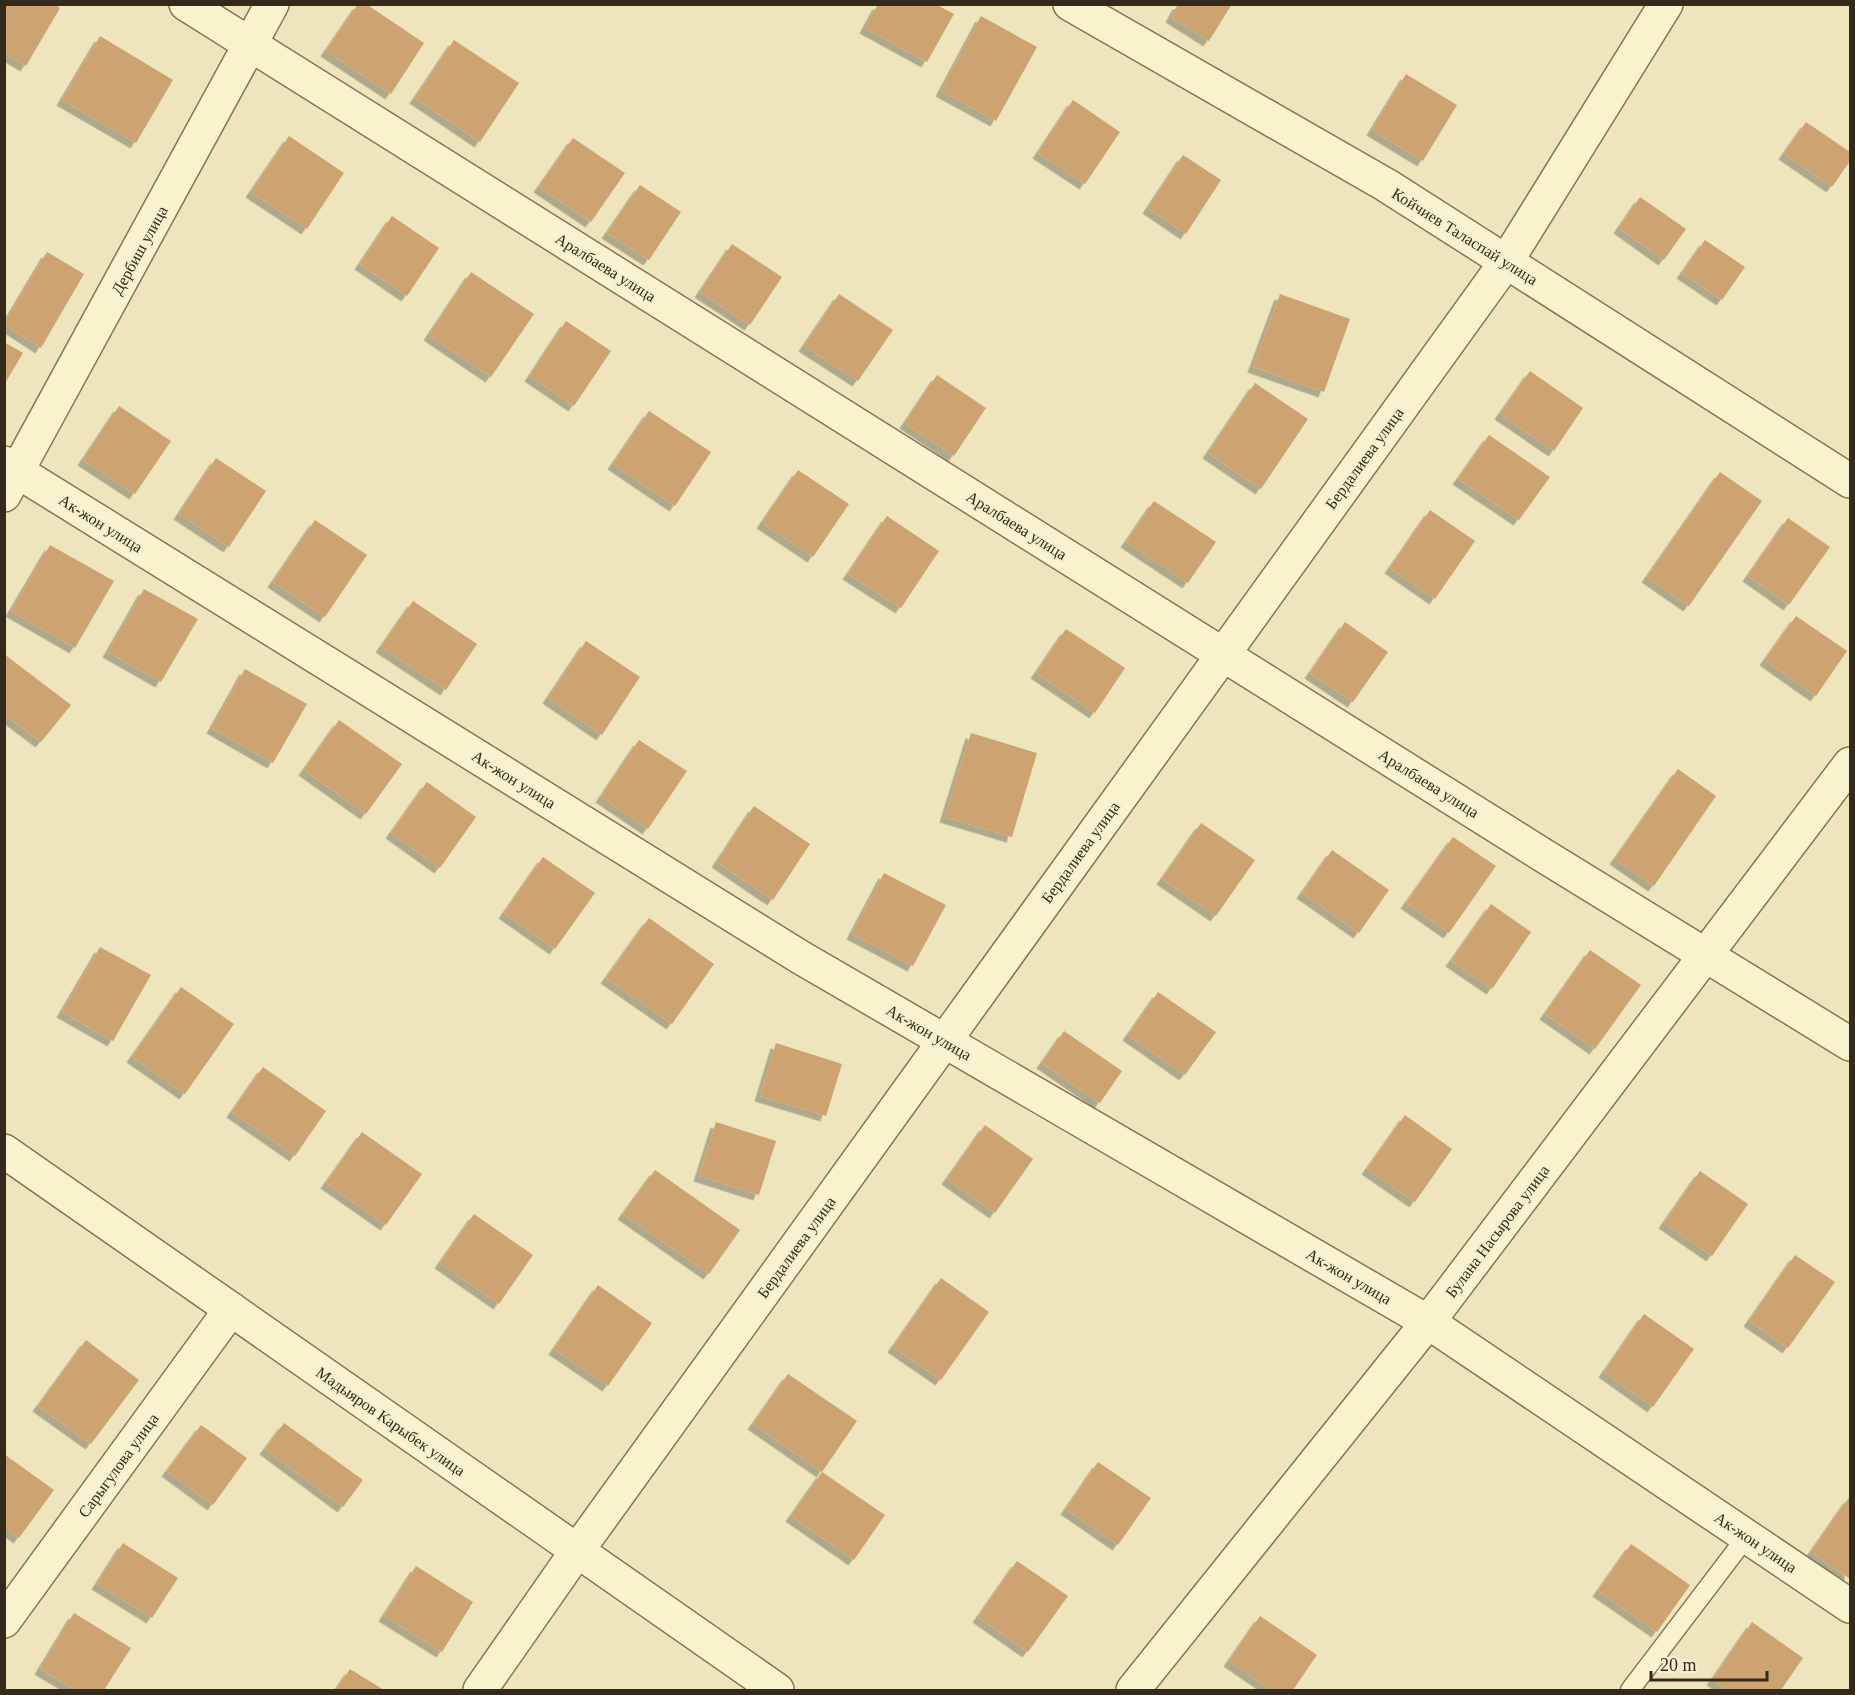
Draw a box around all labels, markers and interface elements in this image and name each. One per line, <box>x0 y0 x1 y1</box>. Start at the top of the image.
street label: Койчиев Таласпай улица <box>1388 185 1541 289</box>
street label: Дербиш улица <box>108 203 172 298</box>
street label: Аралбаева улица <box>552 230 659 306</box>
street label: Бердалиева улица <box>1322 404 1408 513</box>
street label: Аралбаева улица <box>963 488 1070 564</box>
street label: Ак-жон улица <box>55 491 146 557</box>
street label: Аралбаева улица <box>1375 746 1482 822</box>
street label: Ак-жон улица <box>468 747 559 813</box>
street label: Бердалиева улица <box>1038 798 1124 907</box>
street label: Ак-жон улица <box>883 1001 974 1065</box>
street label: Булана Насырова улица <box>1442 1162 1554 1301</box>
street label: Бердалиева улица <box>754 1193 840 1302</box>
street label: Ак-жон улица <box>1303 1245 1394 1309</box>
street label: Мадыяров Карыбек улица <box>312 1363 468 1480</box>
street label: Сарыгулова улица <box>75 1410 163 1521</box>
street label: Ак-жон улица <box>1711 1509 1800 1577</box>
scale bar <box>1651 1644 1766 1682</box>
text: 20 m <box>1660 1655 1697 1675</box>

